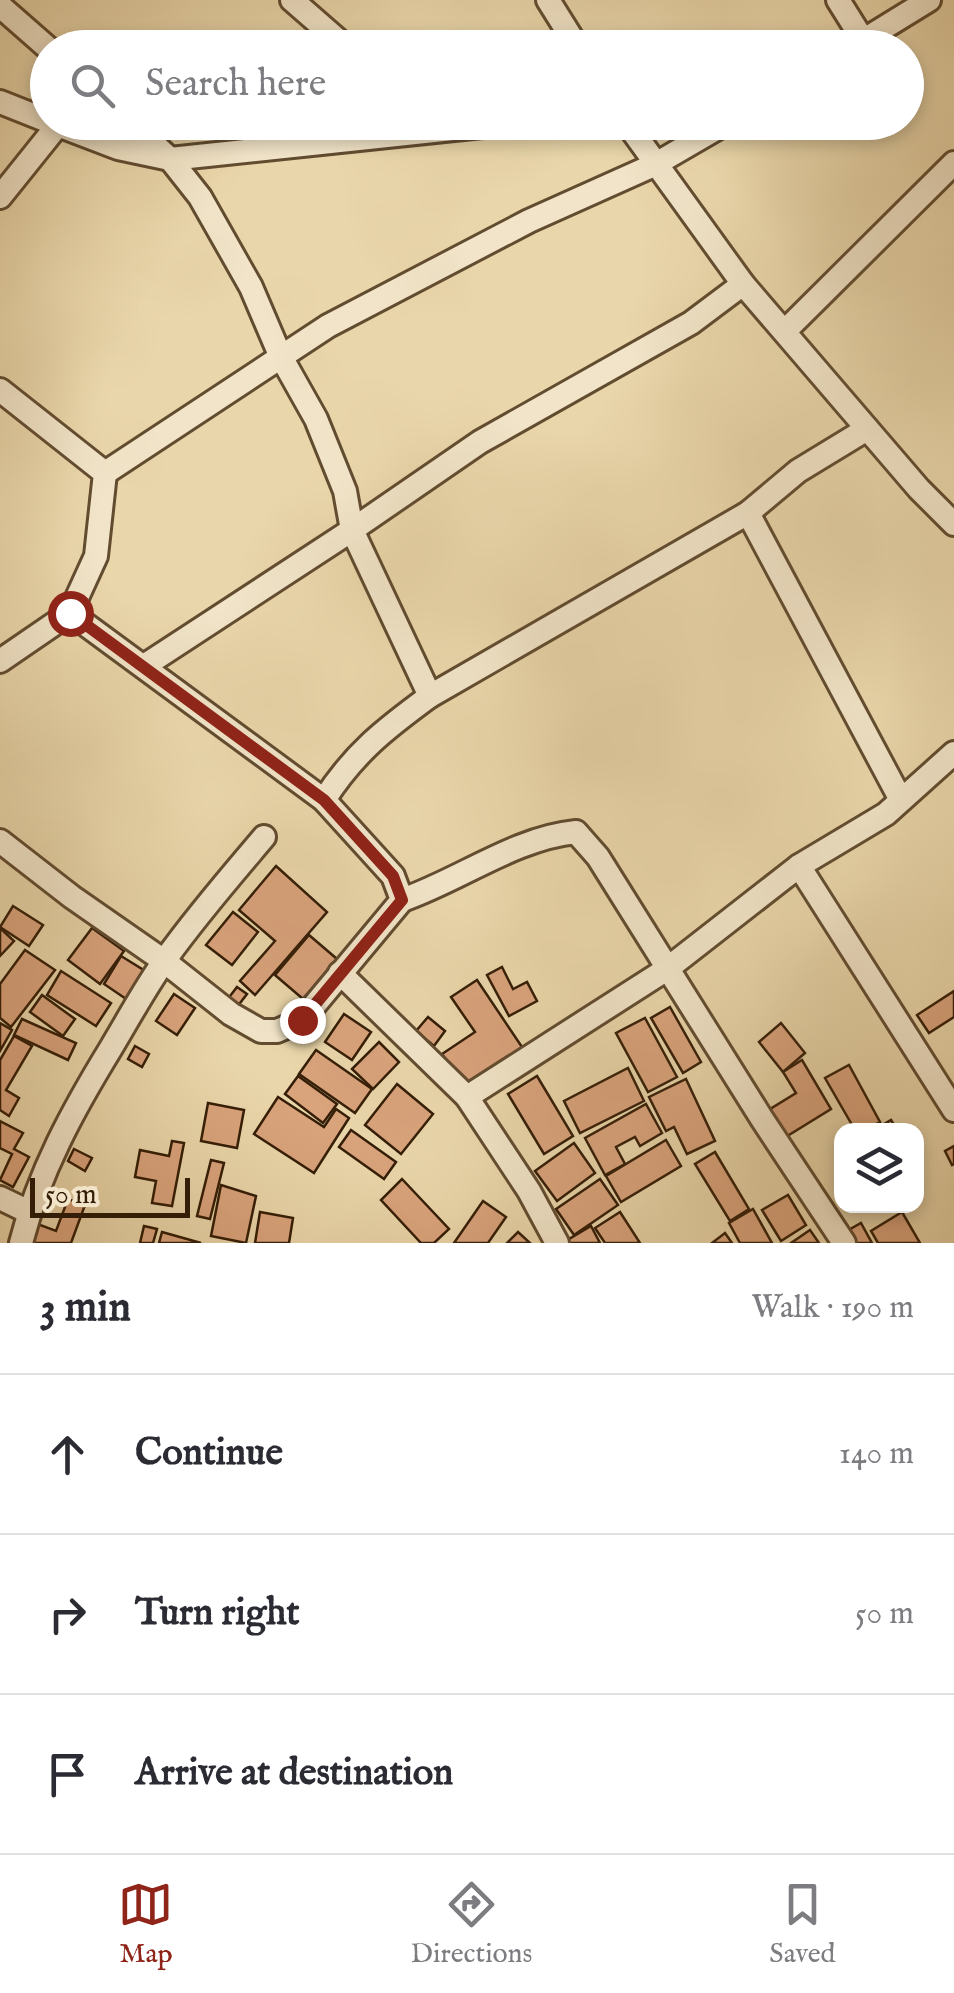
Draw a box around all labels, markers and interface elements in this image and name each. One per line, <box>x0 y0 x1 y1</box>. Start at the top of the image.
search box <box>30 30 924 140</box>
icon: search <box>65 58 120 113</box>
text: Search here <box>145 61 326 109</box>
route start <box>48 591 94 637</box>
route end <box>280 998 326 1044</box>
map controls <box>834 1123 924 1213</box>
button: layers <box>834 1123 924 1213</box>
scale bar <box>30 1173 190 1218</box>
text: 50 m <box>45 1178 97 1213</box>
text: 3 min <box>40 1282 131 1335</box>
text: Walk · 190 m <box>751 1288 914 1329</box>
icon: ahead <box>40 1427 95 1482</box>
text: Continue <box>135 1430 283 1478</box>
text: 140 m <box>839 1434 914 1475</box>
icon: right <box>40 1587 95 1642</box>
text: Turn right <box>135 1590 299 1638</box>
text: 50 m <box>855 1594 914 1635</box>
icon: arrive <box>40 1747 95 1802</box>
text: Arrive at destination <box>135 1750 453 1798</box>
tab: Map <box>118 1877 173 1972</box>
tab: Directions <box>410 1877 532 1972</box>
tab: Saved <box>769 1877 836 1972</box>

